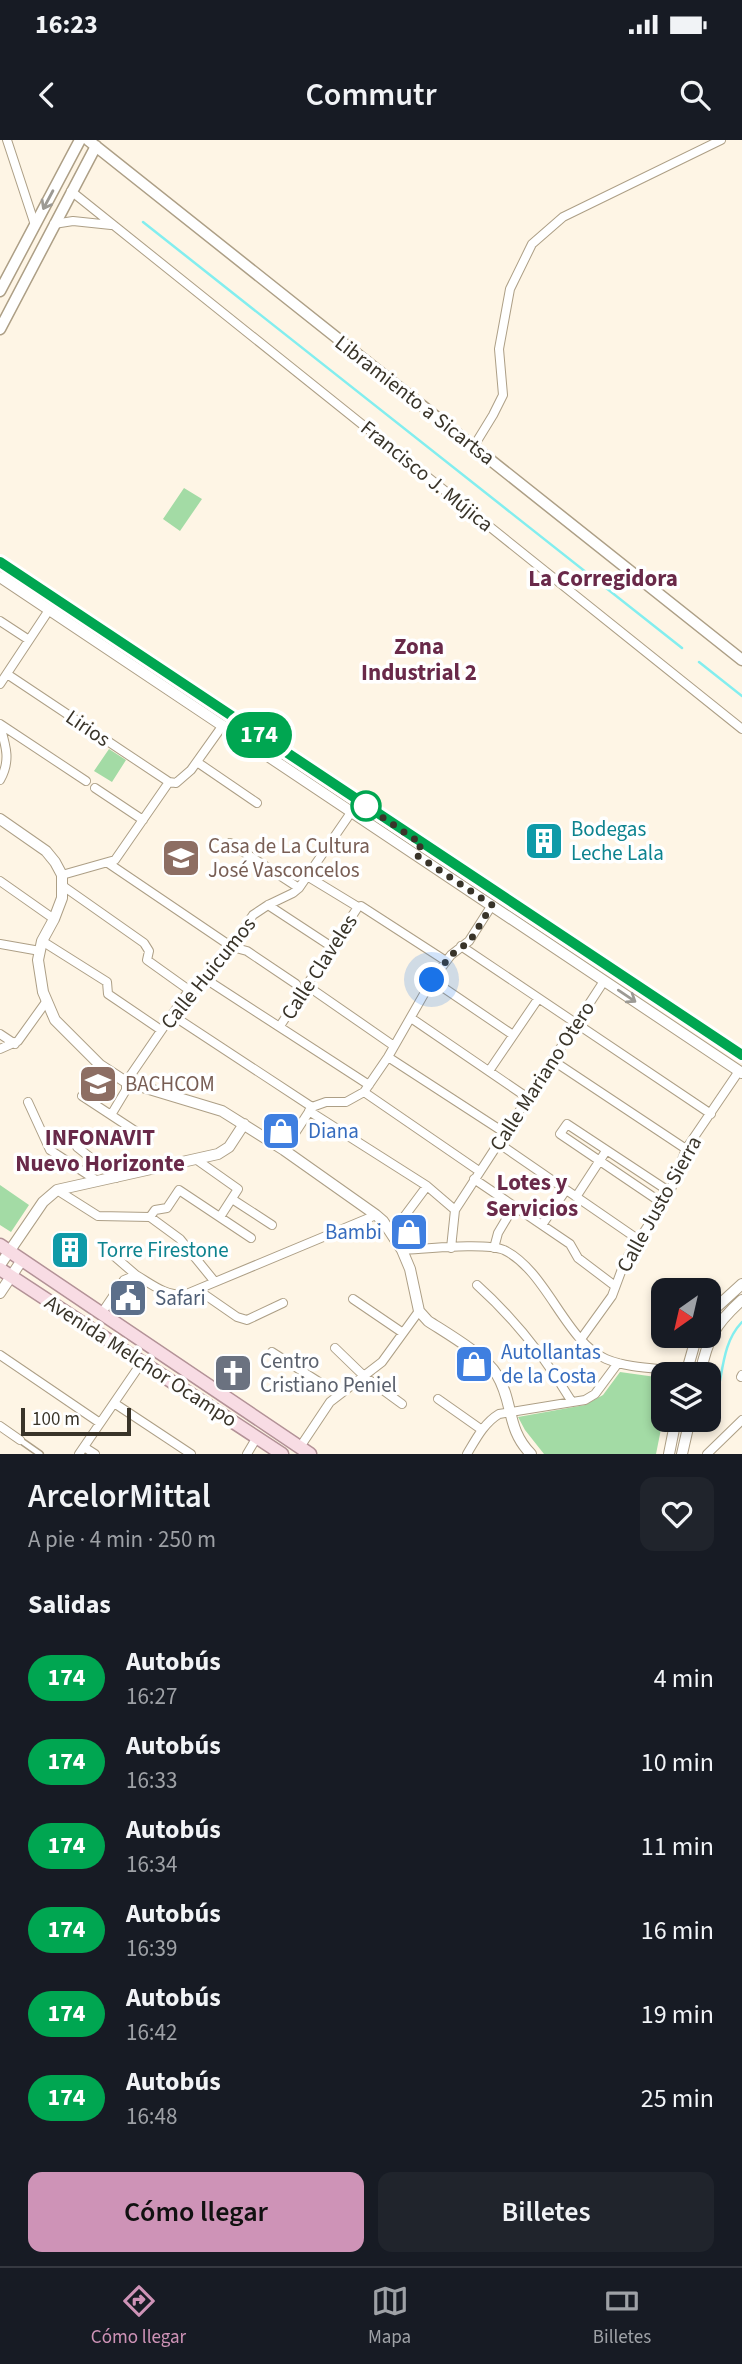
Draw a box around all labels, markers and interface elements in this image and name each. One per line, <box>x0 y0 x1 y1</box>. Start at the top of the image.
text: 16:23 <box>35 6 98 43</box>
text: Commutr <box>305 72 437 118</box>
icon: back <box>28 76 66 114</box>
icon: search <box>676 76 714 114</box>
one-way arrow <box>41 189 54 210</box>
street label: Libramiento a Sicartsa <box>329 328 501 472</box>
street label: Francisco J. Mújica <box>354 413 500 539</box>
district label: La Corregidora <box>528 562 678 595</box>
district label: Zona Industrial 2 <box>361 630 477 689</box>
street label: Lirios <box>60 702 116 754</box>
line badge: 174 <box>219 712 299 758</box>
text: 174 <box>240 717 278 752</box>
unlabelled marker <box>351 791 381 821</box>
place label: Bodegas Leche Lala <box>571 814 664 868</box>
building icon: Bodegas Leche Lala <box>523 820 565 862</box>
place label: Casa de La Cultura José Vasconcelos <box>208 831 370 885</box>
school or university icon: Casa de La Cultura José Vasconcelos <box>160 837 202 879</box>
street label: Calle Claveles <box>274 908 365 1026</box>
street label: Calle Huicumos <box>153 910 263 1036</box>
your location <box>414 962 449 997</box>
one-way arrow <box>617 989 637 1003</box>
street label: Calle Mariano Otero <box>482 995 602 1157</box>
school or university icon: BACHCOM <box>77 1063 119 1105</box>
place label: BACHCOM <box>125 1069 215 1099</box>
shop icon: Diana <box>260 1110 302 1152</box>
place label: Diana <box>308 1116 359 1146</box>
district label: INFONAVIT Nuevo Horizonte <box>15 1121 185 1180</box>
street label: Calle Justo Sierra <box>609 1130 709 1278</box>
district label: Lotes y Servicios <box>486 1166 578 1225</box>
shop icon: Bambi <box>388 1211 430 1253</box>
place label: Bambi <box>325 1217 382 1247</box>
building icon: Torre Firestone <box>49 1229 91 1271</box>
place label: Torre Firestone <box>97 1235 229 1265</box>
public building icon: Safari <box>107 1277 149 1319</box>
north arrow <box>651 1278 721 1348</box>
map controls <box>651 1278 721 1432</box>
place label: Safari <box>155 1283 206 1313</box>
street label: Avenida Melchor Ocampo <box>39 1287 243 1435</box>
place label: Autollantas de la Costa <box>501 1337 601 1391</box>
shop icon: Autollantas de la Costa <box>453 1343 495 1385</box>
place label: Centro Cristiano Peniel <box>260 1346 397 1400</box>
church icon: Centro Cristiano Peniel <box>212 1352 254 1394</box>
button: layers <box>651 1362 721 1432</box>
scale bar <box>21 1405 131 1437</box>
text: 100 m <box>32 1406 80 1433</box>
text: ArcelorMittal <box>28 1473 211 1520</box>
button: heart <box>640 1477 714 1551</box>
text: A pie · 4 min · 250 m <box>28 1523 216 1556</box>
text: Salidas <box>28 1586 111 1623</box>
text: Autobús <box>126 1643 221 1680</box>
text: 174 <box>47 1660 86 1695</box>
text: 4 min <box>654 1660 714 1697</box>
text: 16:27 <box>126 1680 177 1713</box>
text: Autobús <box>126 1727 221 1764</box>
text: 174 <box>47 1744 86 1779</box>
text: 10 min <box>641 1744 714 1781</box>
text: 16:33 <box>126 1764 177 1797</box>
text: Autobús <box>126 1811 221 1848</box>
text: 174 <box>47 1828 86 1863</box>
text: 11 min <box>641 1828 714 1865</box>
text: 16:34 <box>126 1848 177 1881</box>
text: Autobús <box>126 1895 221 1932</box>
text: 174 <box>47 1912 86 1947</box>
text: 16 min <box>641 1912 714 1949</box>
text: 16:39 <box>126 1932 177 1965</box>
text: Autobús <box>126 1979 221 2016</box>
text: 174 <box>47 1996 86 2031</box>
text: 19 min <box>641 1996 714 2033</box>
text: 16:42 <box>126 2016 177 2049</box>
text: Autobús <box>126 2063 221 2100</box>
text: 174 <box>47 2080 86 2115</box>
text: 25 min <box>641 2080 714 2117</box>
text: 16:48 <box>126 2100 177 2133</box>
button: Cómo llegar <box>28 2172 364 2252</box>
button: Billetes <box>378 2172 714 2252</box>
tab: Cómo llegar <box>91 2282 186 2351</box>
tab: Mapa <box>368 2282 411 2351</box>
tab: Billetes <box>593 2282 651 2351</box>

